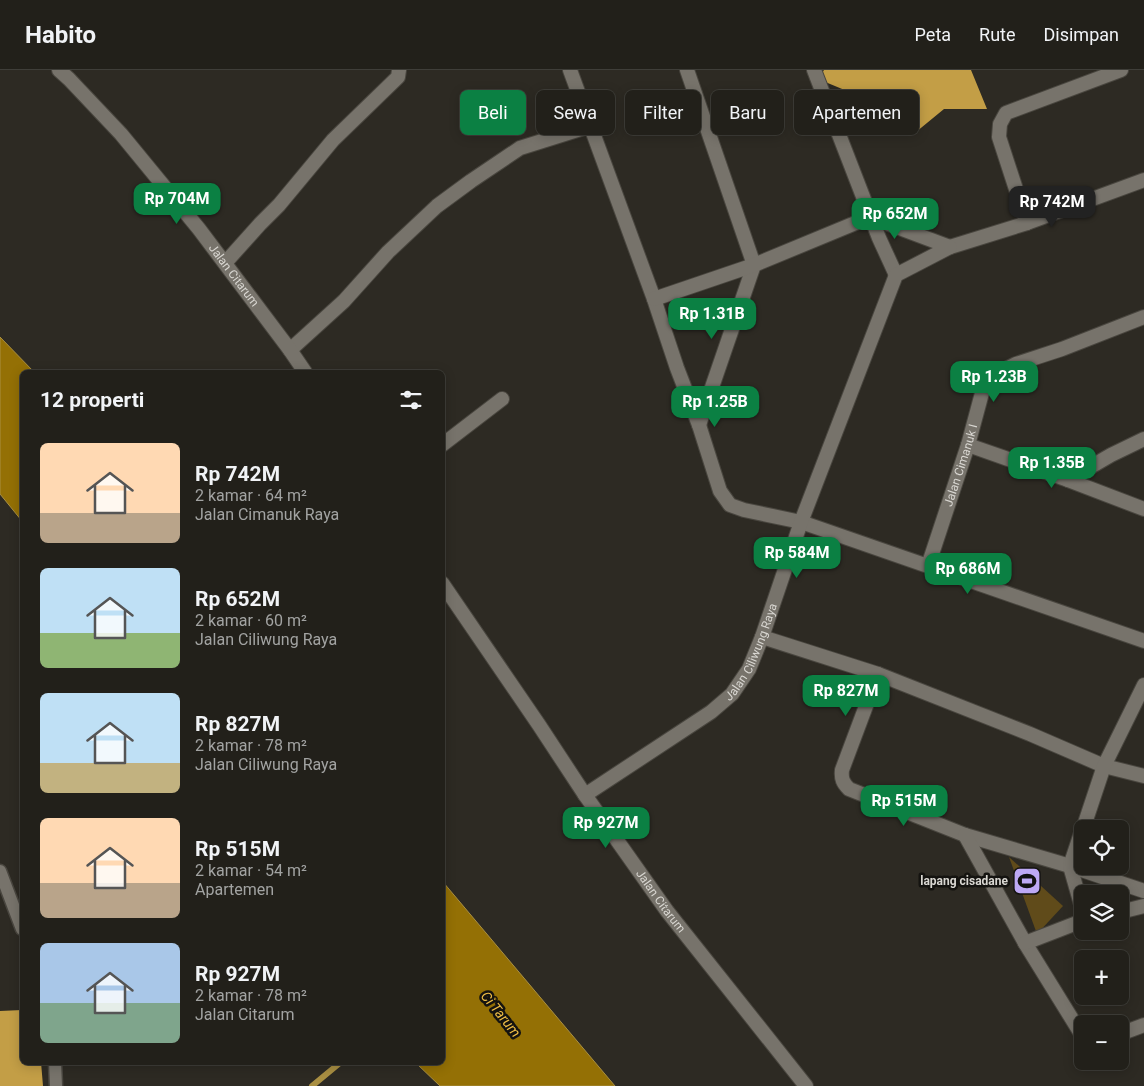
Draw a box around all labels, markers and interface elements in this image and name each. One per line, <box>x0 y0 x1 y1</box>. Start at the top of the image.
text: Habito <box>25 21 96 49</box>
text: Peta <box>915 24 951 45</box>
text: Rute <box>979 24 1016 45</box>
text: Disimpan <box>1044 24 1119 45</box>
chip: Beli <box>460 90 526 135</box>
chip: Sewa <box>536 90 615 135</box>
chip: Filter <box>625 90 701 135</box>
chip: Baru <box>711 90 784 135</box>
chip: Apartemen <box>794 90 919 135</box>
pin: Rp 704M <box>131 182 223 225</box>
pin: Rp 742M <box>1006 186 1098 228</box>
text: Rp 704M <box>145 189 209 208</box>
text: Rp 742M <box>1020 192 1084 211</box>
pin: Rp 652M <box>849 198 941 240</box>
text: Rp 652M <box>863 204 927 223</box>
street label: Jalan Citarum <box>206 241 262 309</box>
pin: Rp 1.31B <box>660 298 764 340</box>
text: Rp 1.31B <box>679 304 745 323</box>
pin: Rp 1.23B <box>942 360 1046 403</box>
text: Rp 1.23B <box>961 367 1027 386</box>
icon: filters <box>397 386 425 414</box>
pin: Rp 1.25B <box>663 386 767 428</box>
text: 12 properti <box>40 388 144 412</box>
text: Rp 1.25B <box>682 392 748 411</box>
street label: Jalan Cimanuk I <box>941 423 980 508</box>
pin: Rp 1.35B <box>1000 446 1104 489</box>
text: Rp 1.35B <box>1019 453 1085 472</box>
text: Rp 742M <box>195 462 280 486</box>
icon: home <box>80 463 140 523</box>
text: 2 kamar · 64 m² <box>195 486 307 505</box>
text: Jalan Cimanuk Raya <box>195 505 339 524</box>
pin: Rp 584M <box>751 536 843 579</box>
text: Rp 584M <box>765 543 829 562</box>
pin: Rp 686M <box>922 552 1014 595</box>
text: Rp 686M <box>936 559 1000 578</box>
text: Rp 652M <box>195 587 280 611</box>
icon: home <box>80 588 140 648</box>
street label: Jalan Ciliwung Raya <box>722 602 780 704</box>
text: 2 kamar · 60 m² <box>195 611 307 630</box>
text: Jalan Ciliwung Raya <box>195 630 337 649</box>
pin: Rp 827M <box>800 674 892 717</box>
text: Rp 827M <box>814 681 878 700</box>
text: Rp 827M <box>195 712 280 736</box>
icon: home <box>80 713 140 773</box>
text: 2 kamar · 78 m² <box>195 736 307 755</box>
text: Jalan Ciliwung Raya <box>195 755 337 774</box>
pin: Rp 515M <box>858 784 950 827</box>
text: Rp 515M <box>872 791 936 810</box>
pin: Rp 927M <box>560 806 652 849</box>
text: Rp 927M <box>574 813 638 832</box>
map controls <box>1074 820 1129 1070</box>
button: locate <box>1074 820 1129 875</box>
text: Rp 515M <box>195 837 280 861</box>
icon: home <box>80 838 140 898</box>
text: 2 kamar · 54 m² <box>195 861 307 880</box>
sports icon: lapang cisadane <box>1012 866 1042 896</box>
street label: Jalan Citarum <box>633 867 688 935</box>
place label: lapang cisadane <box>920 874 1009 888</box>
text: Apartemen <box>195 880 274 899</box>
button: layers <box>1074 885 1129 940</box>
button: + <box>1074 950 1129 1005</box>
text: Rp 927M <box>195 962 280 986</box>
icon: home <box>80 963 140 1023</box>
text: 2 kamar · 78 m² <box>195 986 307 1005</box>
water label: Ci Tarum <box>478 988 524 1040</box>
text: Jalan Citarum <box>195 1005 294 1024</box>
button: − <box>1074 1015 1129 1070</box>

